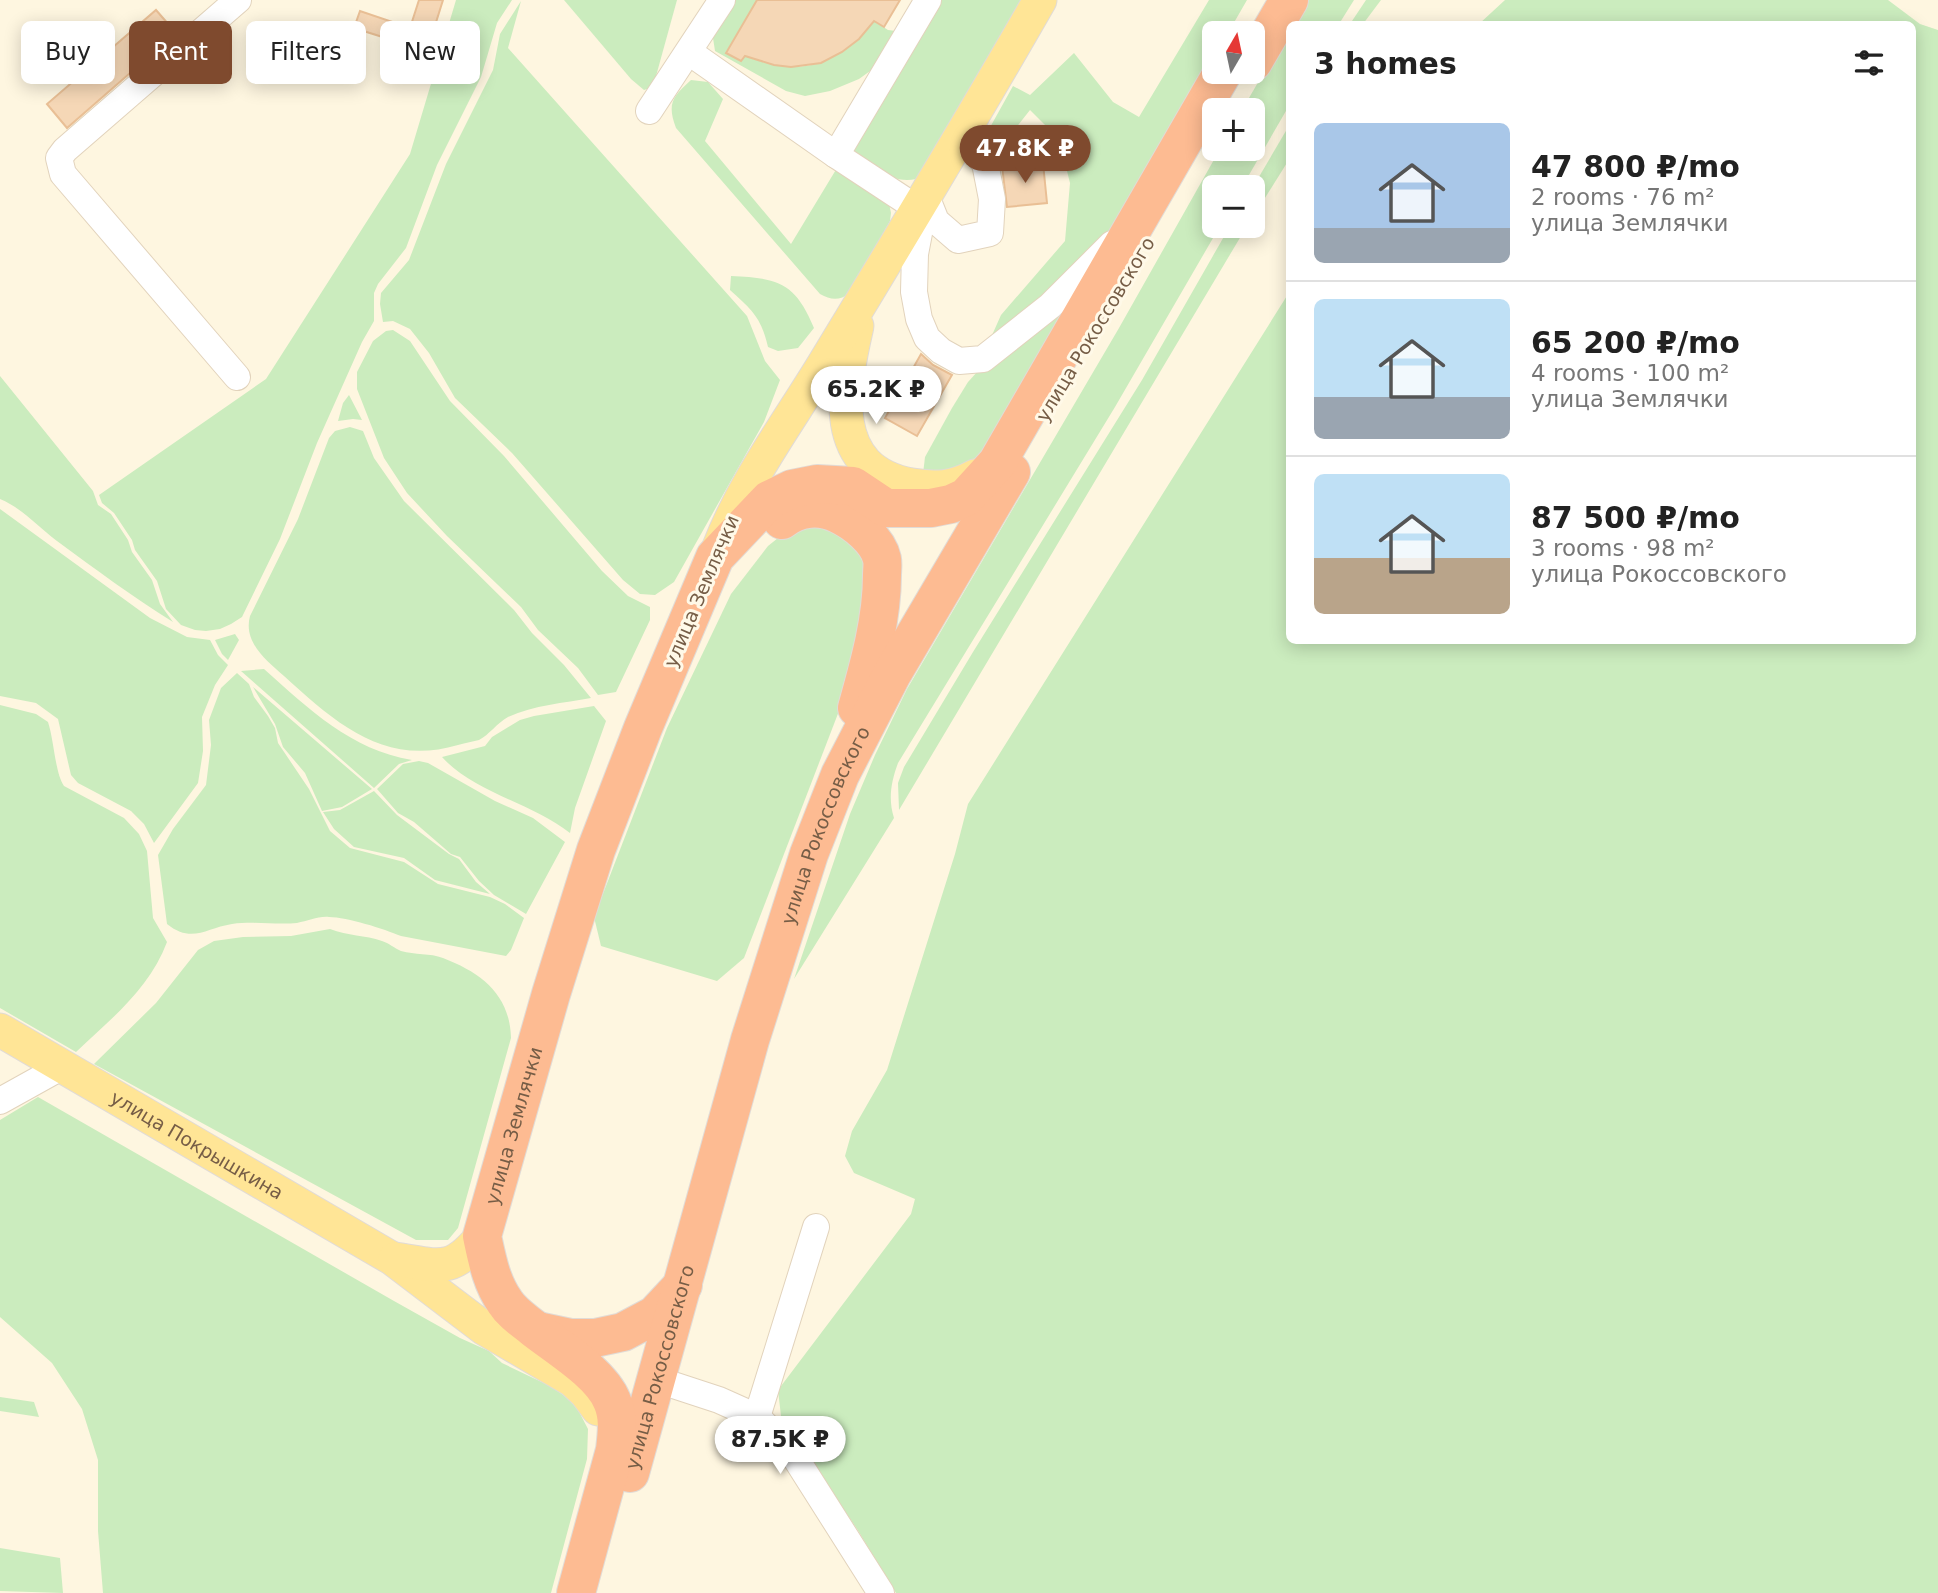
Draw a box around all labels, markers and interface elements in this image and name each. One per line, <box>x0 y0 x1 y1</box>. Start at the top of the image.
chip: Buy <box>21 21 115 84</box>
chip: Rent <box>129 21 232 84</box>
chip: Filters <box>246 21 366 84</box>
chip: New <box>380 21 480 84</box>
north arrow <box>1202 21 1265 84</box>
map controls <box>1202 21 1265 238</box>
icon: filters <box>1850 44 1888 82</box>
text: 3 homes <box>1314 46 1457 81</box>
button: + <box>1202 98 1265 161</box>
pin: 47.8K ₽ <box>960 125 1090 185</box>
text: 47.8K ₽ <box>976 135 1074 161</box>
text: 47 800 ₽/mo <box>1531 149 1740 184</box>
icon: home <box>1370 151 1454 235</box>
button: − <box>1202 175 1265 238</box>
text: 2 rooms · 76 m² <box>1531 184 1715 210</box>
text: улица Землячки <box>1531 210 1729 236</box>
street label: улица Рокоссовского <box>1031 233 1159 425</box>
text: 65 200 ₽/mo <box>1531 325 1740 360</box>
icon: home <box>1370 327 1454 411</box>
text: 4 rooms · 100 m² <box>1531 360 1729 386</box>
pin: 65.2K ₽ <box>811 366 941 426</box>
text: 65.2K ₽ <box>827 376 925 402</box>
text: улица Землячки <box>1531 386 1729 412</box>
text: 87 500 ₽/mo <box>1531 500 1740 535</box>
icon: home <box>1370 502 1454 586</box>
street label: улица Землячки <box>659 512 743 670</box>
text: 3 rooms · 98 m² <box>1531 535 1715 561</box>
text: улица Рокоссовского <box>1531 561 1787 587</box>
street label: улица Рокоссовского <box>776 722 874 927</box>
street label: улица Землячки <box>480 1044 546 1207</box>
street label: улица Покрышкина <box>107 1086 287 1204</box>
street label: улица Рокоссовского <box>621 1262 698 1472</box>
pin: 87.5K ₽ <box>715 1416 845 1476</box>
text: 87.5K ₽ <box>731 1426 829 1452</box>

